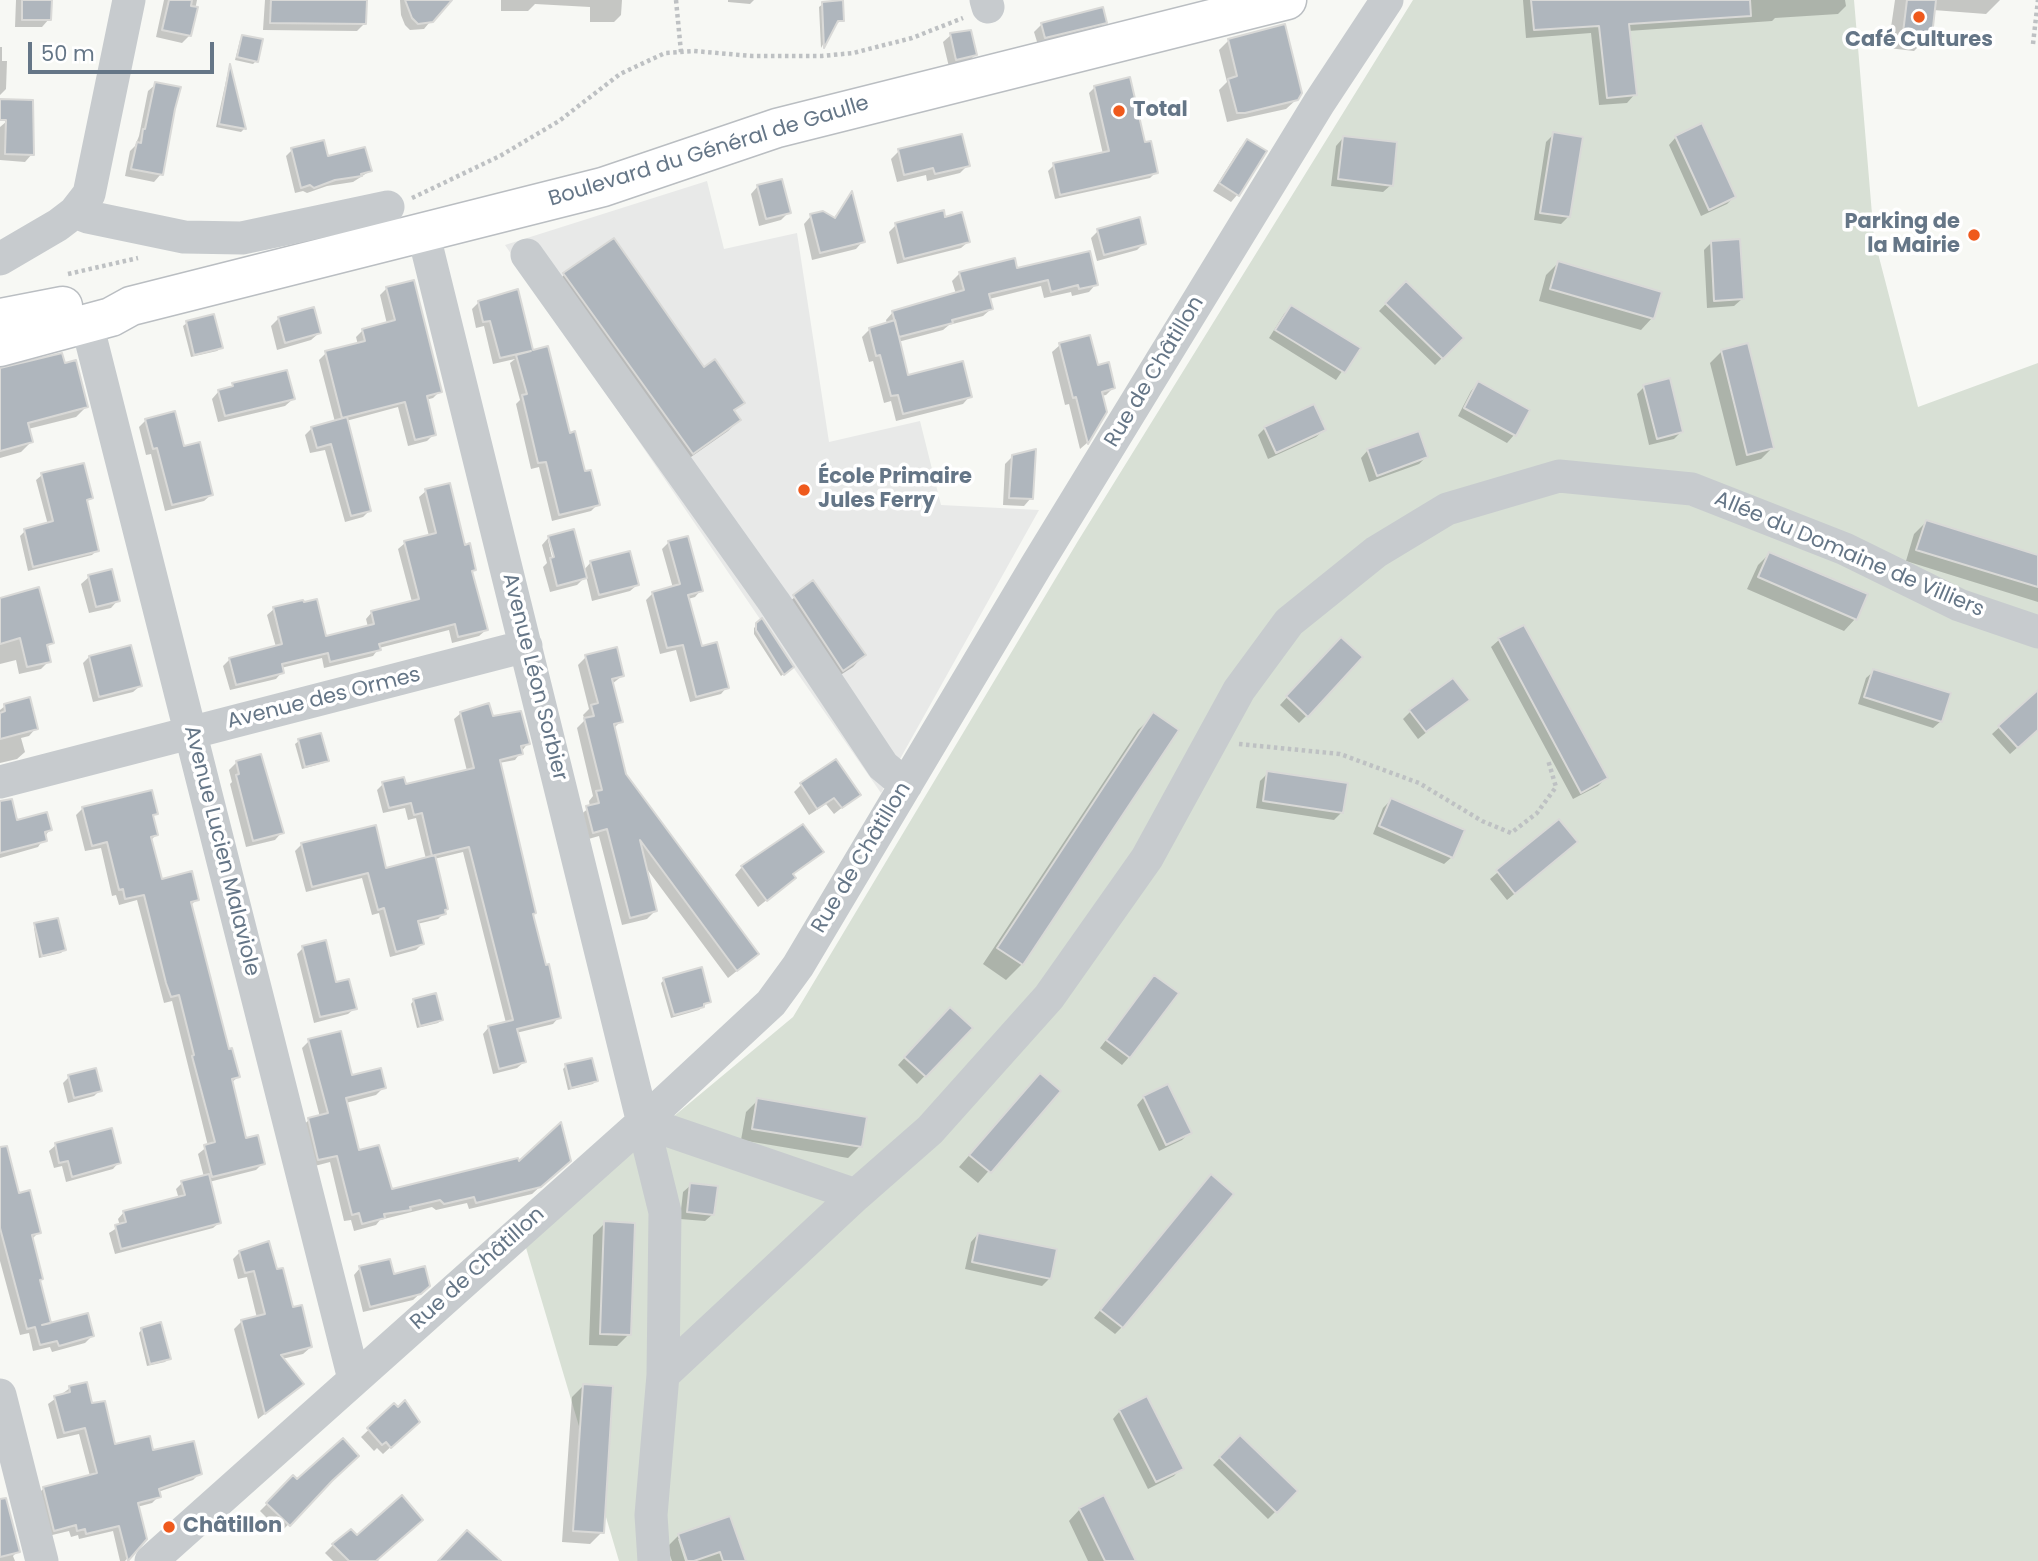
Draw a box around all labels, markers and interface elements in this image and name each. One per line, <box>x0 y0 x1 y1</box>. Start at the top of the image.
marker: Café Cultures <box>1911 9 1927 25</box>
scale bar <box>32 28 217 72</box>
place label: Café Cultures <box>1845 28 1993 54</box>
text: 50 m <box>41 39 95 68</box>
street label: Boulevard du Général de Gaulle <box>546 91 872 213</box>
place label: Total <box>1133 98 1188 124</box>
marker: Total <box>1111 103 1127 119</box>
place label: Parking de la Mairie <box>1844 210 1960 260</box>
marker: Parking de la Mairie <box>1966 227 1982 243</box>
street label: Rue de Châtillon <box>1100 292 1210 452</box>
place label: École Primaire Jules Ferry <box>818 465 972 515</box>
marker: École Primaire Jules Ferry <box>796 482 812 498</box>
street label: Allée du Domaine de Villiers <box>1711 487 1987 623</box>
street label: Avenue Léon Sorbier <box>496 571 572 783</box>
street label: Avenue des Ormes <box>225 663 423 735</box>
street label: Avenue Lucien Malaviole <box>178 723 264 979</box>
street label: Rue de Châtillon <box>807 778 917 938</box>
street label: Rue de Châtillon <box>406 1202 550 1336</box>
place label: Châtillon <box>183 1514 282 1540</box>
marker: Châtillon <box>161 1519 177 1535</box>

